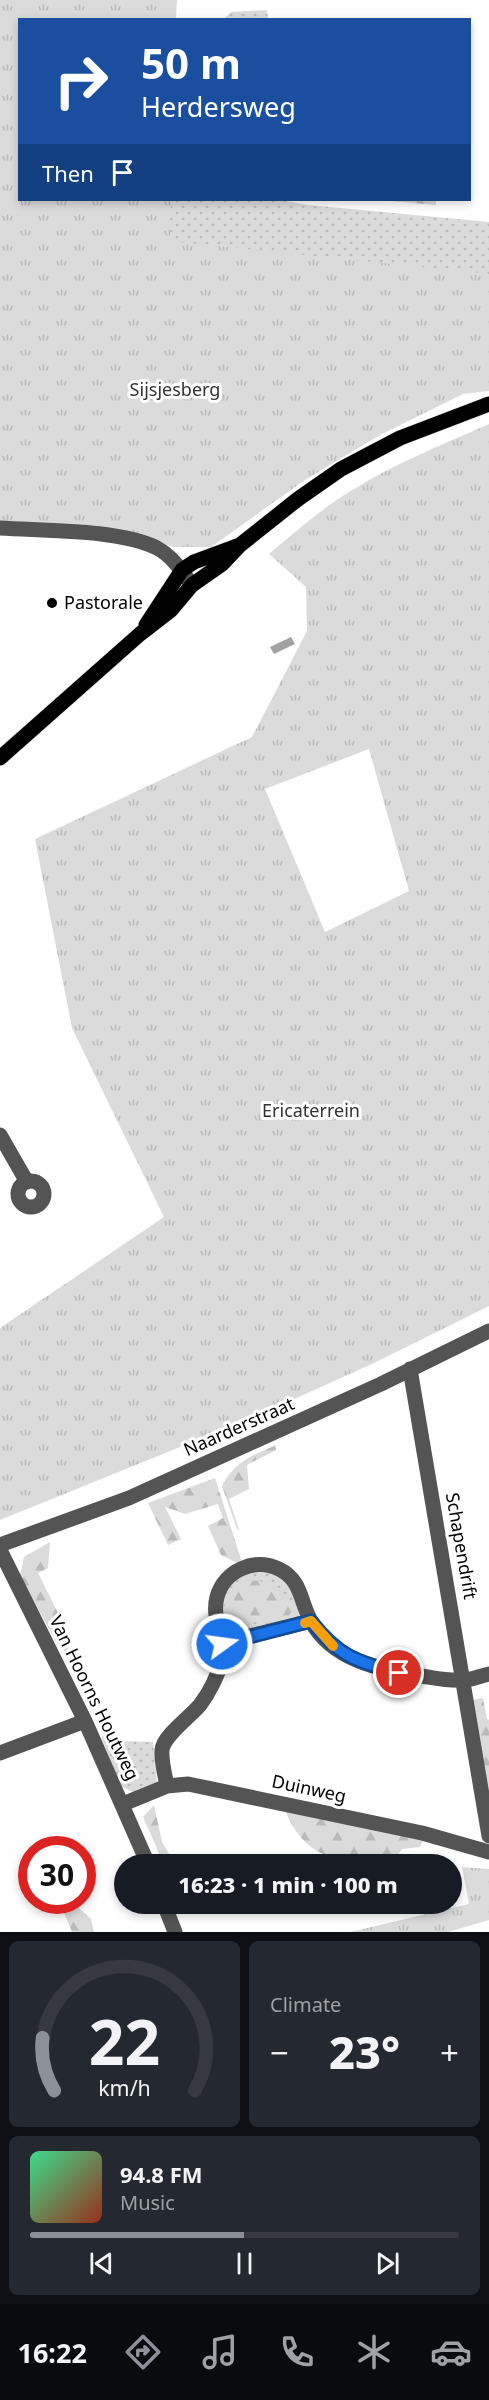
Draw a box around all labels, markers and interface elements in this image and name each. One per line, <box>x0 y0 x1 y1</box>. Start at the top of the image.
text: 50 m <box>141 34 241 91</box>
icon: right <box>42 42 120 120</box>
text: Herdersweg <box>141 88 296 125</box>
icon: arrive <box>106 156 139 189</box>
text: Then <box>42 158 94 188</box>
park label: Sijsjesberg <box>130 377 220 401</box>
place label: Pastorale <box>64 590 143 614</box>
marker: Pastorale <box>45 596 59 610</box>
park label: Ericaterrein <box>262 1098 360 1122</box>
street label: Naarderstraat <box>180 1391 298 1461</box>
street label: Schapendrift <box>441 1491 483 1602</box>
street label: Van Hoorns Houtweg <box>45 1611 145 1784</box>
position arrow <box>190 1612 254 1676</box>
pin <box>373 1647 424 1698</box>
icon: arrive <box>382 1656 415 1689</box>
street label: Duinweg <box>270 1768 349 1808</box>
speed limit sign: 30 <box>18 1836 96 1914</box>
text: 16:23 · 1 min · 100 m <box>178 1869 398 1899</box>
text: Climate <box>270 1991 341 2018</box>
text: 22 <box>89 1998 160 2083</box>
text: 23° <box>329 2021 400 2082</box>
text: − <box>270 2030 289 2075</box>
text: + <box>440 2030 459 2075</box>
text: km/h <box>98 2073 151 2102</box>
text: 94.8 FM <box>120 2159 202 2189</box>
text: Music <box>120 2189 175 2216</box>
icon: previous <box>85 2247 118 2280</box>
icon: pause <box>228 2247 261 2280</box>
icon: next <box>371 2247 404 2280</box>
icon: directions <box>122 2331 164 2373</box>
icon: music <box>199 2331 241 2373</box>
icon: phone <box>276 2331 318 2373</box>
icon: climate <box>353 2331 395 2373</box>
icon: car <box>430 2331 472 2373</box>
text: 16:22 <box>17 2334 87 2371</box>

